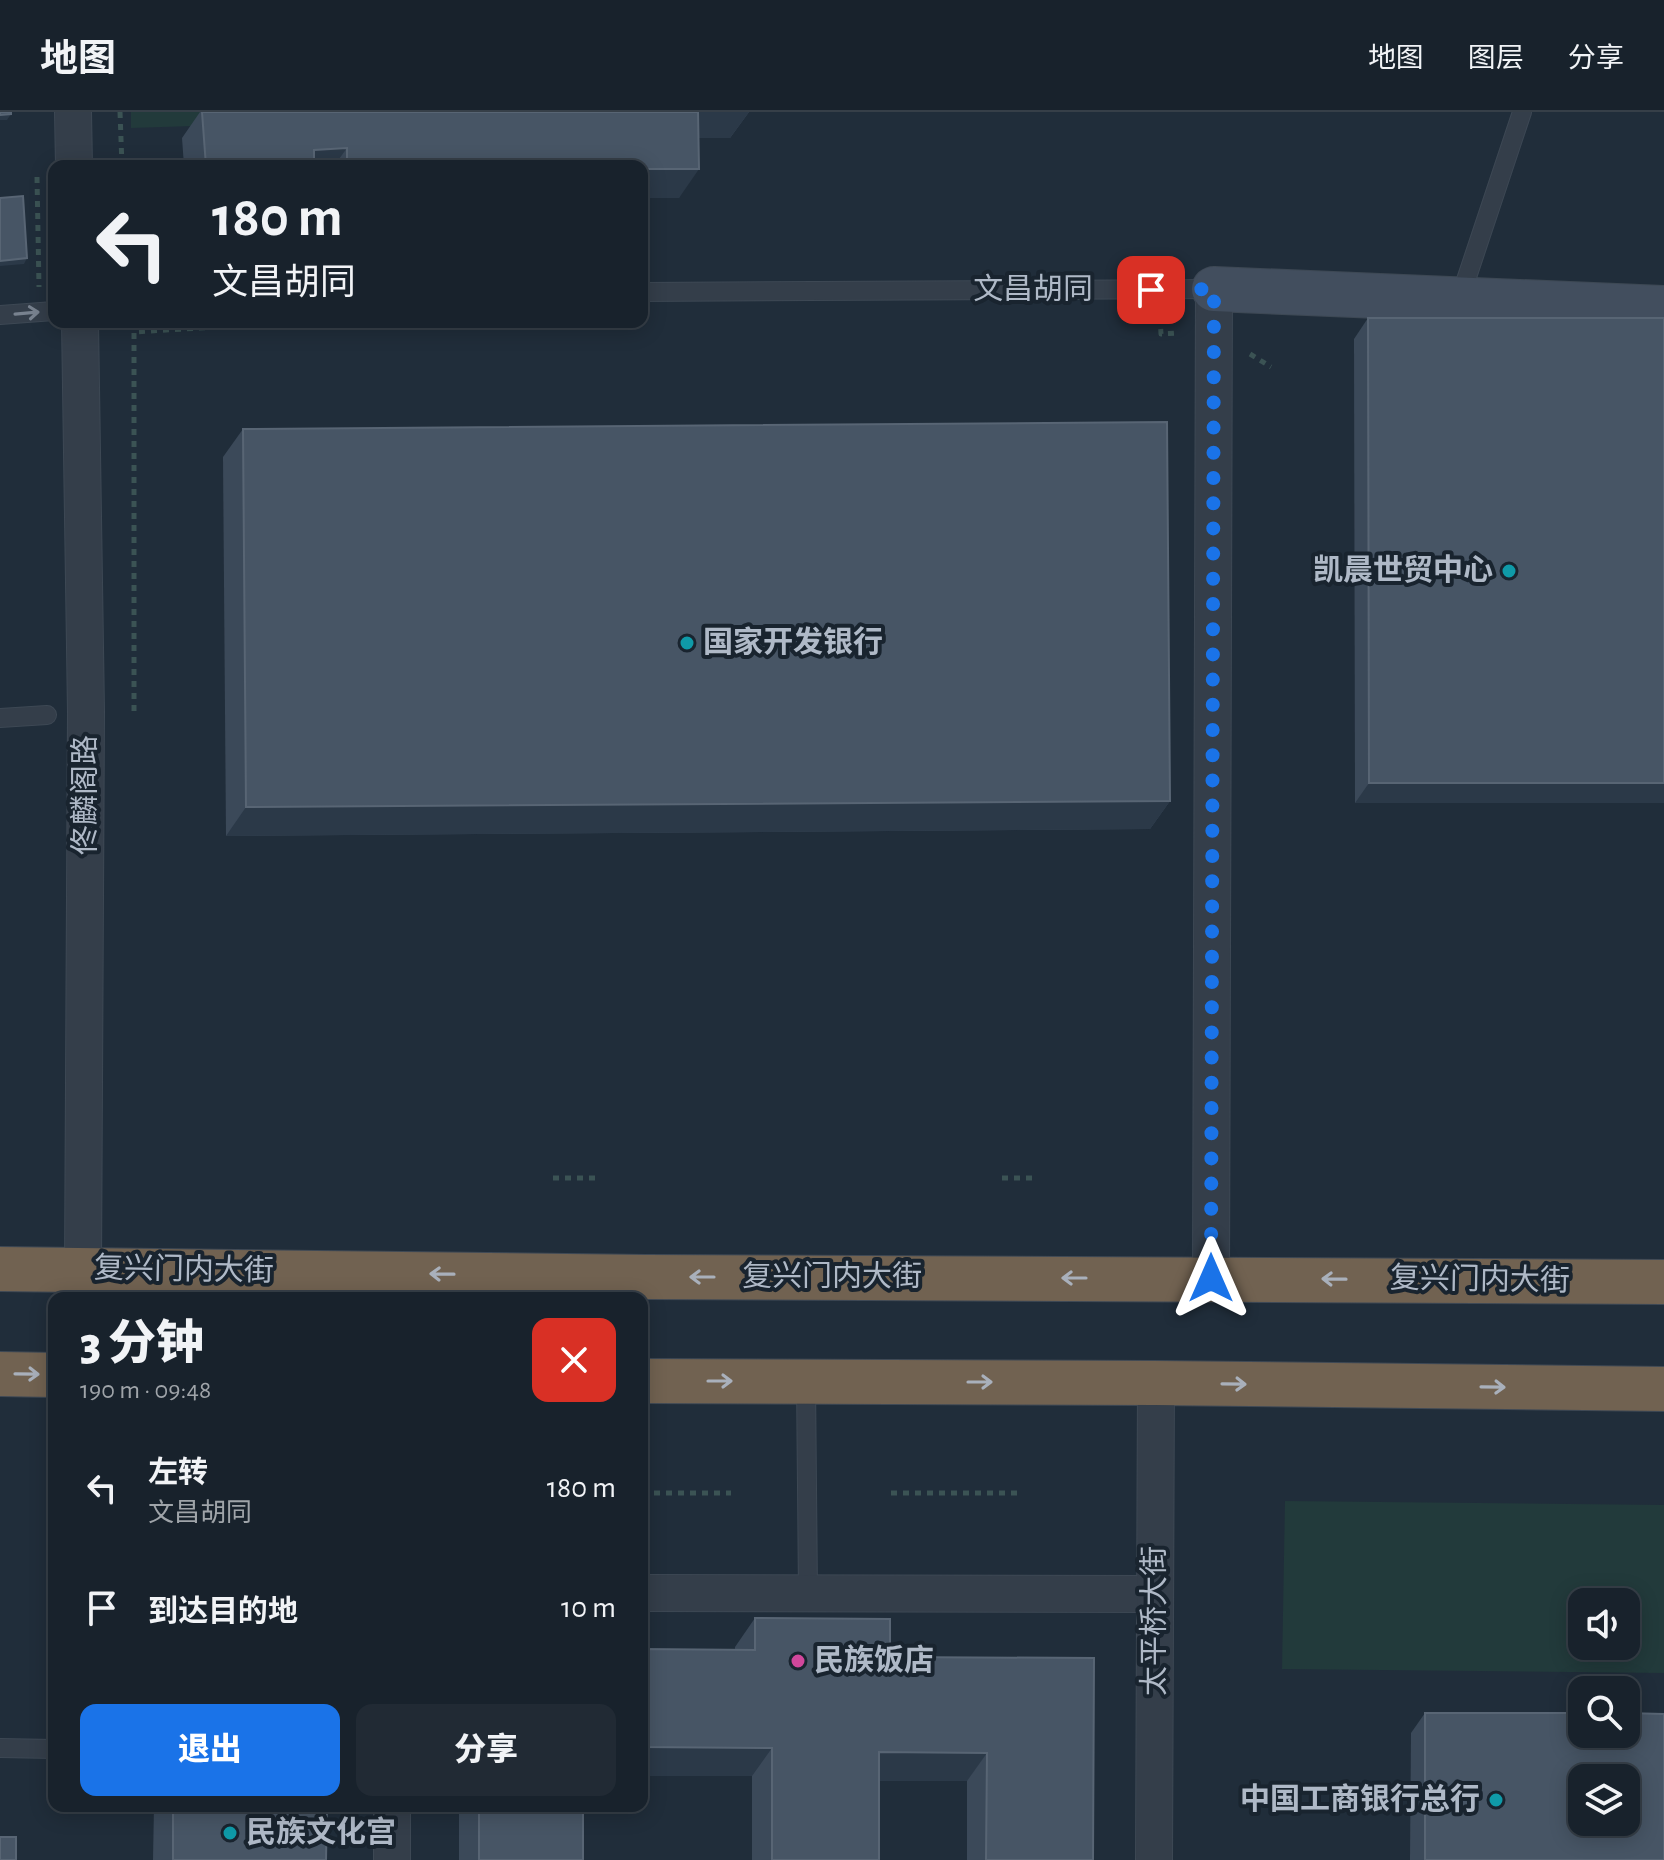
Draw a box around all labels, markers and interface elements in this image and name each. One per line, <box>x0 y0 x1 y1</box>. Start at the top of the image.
text: 地图 <box>40 41 116 79</box>
text: 地图 <box>1368 45 1424 73</box>
text: 图层 <box>1468 45 1524 73</box>
text: 分享 <box>1568 45 1624 73</box>
text: 180 m <box>212 190 343 246</box>
icon: left <box>80 192 184 296</box>
pin <box>1117 256 1185 324</box>
text: 文昌胡同 <box>212 265 356 301</box>
icon: arrive <box>1129 268 1173 312</box>
street label: 文昌胡同 <box>973 273 1093 305</box>
one-way arrow <box>13 305 40 320</box>
place label: 凯晨世贸中心 <box>1313 554 1493 586</box>
marker: 凯晨世贸中心 <box>1500 562 1518 580</box>
place label: 国家开发银行 <box>703 626 883 658</box>
marker: 国家开发银行 <box>678 634 696 652</box>
street label: 佟麟阁路 <box>69 735 101 855</box>
position arrow <box>1169 1236 1253 1320</box>
street label: 复兴门内大街 <box>94 1251 274 1287</box>
street label: 复兴门内大街 <box>742 1260 922 1292</box>
street label: 复兴门内大街 <box>1390 1261 1570 1297</box>
one-way arrow <box>429 1266 456 1282</box>
one-way arrow <box>689 1269 716 1285</box>
one-way arrow <box>1061 1270 1088 1286</box>
one-way arrow <box>1321 1271 1348 1287</box>
button: close <box>532 1318 616 1402</box>
text: 3 分钟 <box>80 1321 204 1369</box>
one-way arrow <box>13 1367 40 1382</box>
one-way arrow <box>706 1373 733 1389</box>
one-way arrow <box>966 1374 993 1390</box>
one-way arrow <box>1220 1376 1247 1391</box>
text: 190 m · 09:48 <box>80 1377 211 1403</box>
one-way arrow <box>1479 1379 1506 1395</box>
text: 左转 <box>148 1458 208 1488</box>
icon: left <box>80 1466 124 1510</box>
text: 180 m <box>547 1473 616 1503</box>
text: 文昌胡同 <box>148 1500 252 1526</box>
street label: 太平桥大街 <box>1138 1546 1170 1696</box>
icon: arrive <box>80 1586 124 1630</box>
map controls <box>1568 1588 1640 1836</box>
button: sound <box>1568 1588 1640 1660</box>
text: 10 m <box>561 1593 616 1623</box>
text: 到达目的地 <box>148 1597 298 1627</box>
place label: 民族饭店 <box>814 1644 934 1676</box>
marker: 民族饭店 <box>789 1652 807 1670</box>
button: search <box>1568 1676 1640 1748</box>
button: 退出 <box>80 1704 340 1796</box>
button: 分享 <box>356 1704 616 1796</box>
button: layers <box>1568 1764 1640 1836</box>
place label: 中国工商银行总行 <box>1240 1783 1480 1815</box>
marker: 中国工商银行总行 <box>1487 1791 1505 1809</box>
place label: 民族文化宫 <box>246 1816 396 1848</box>
marker: 民族文化宫 <box>221 1824 239 1842</box>

